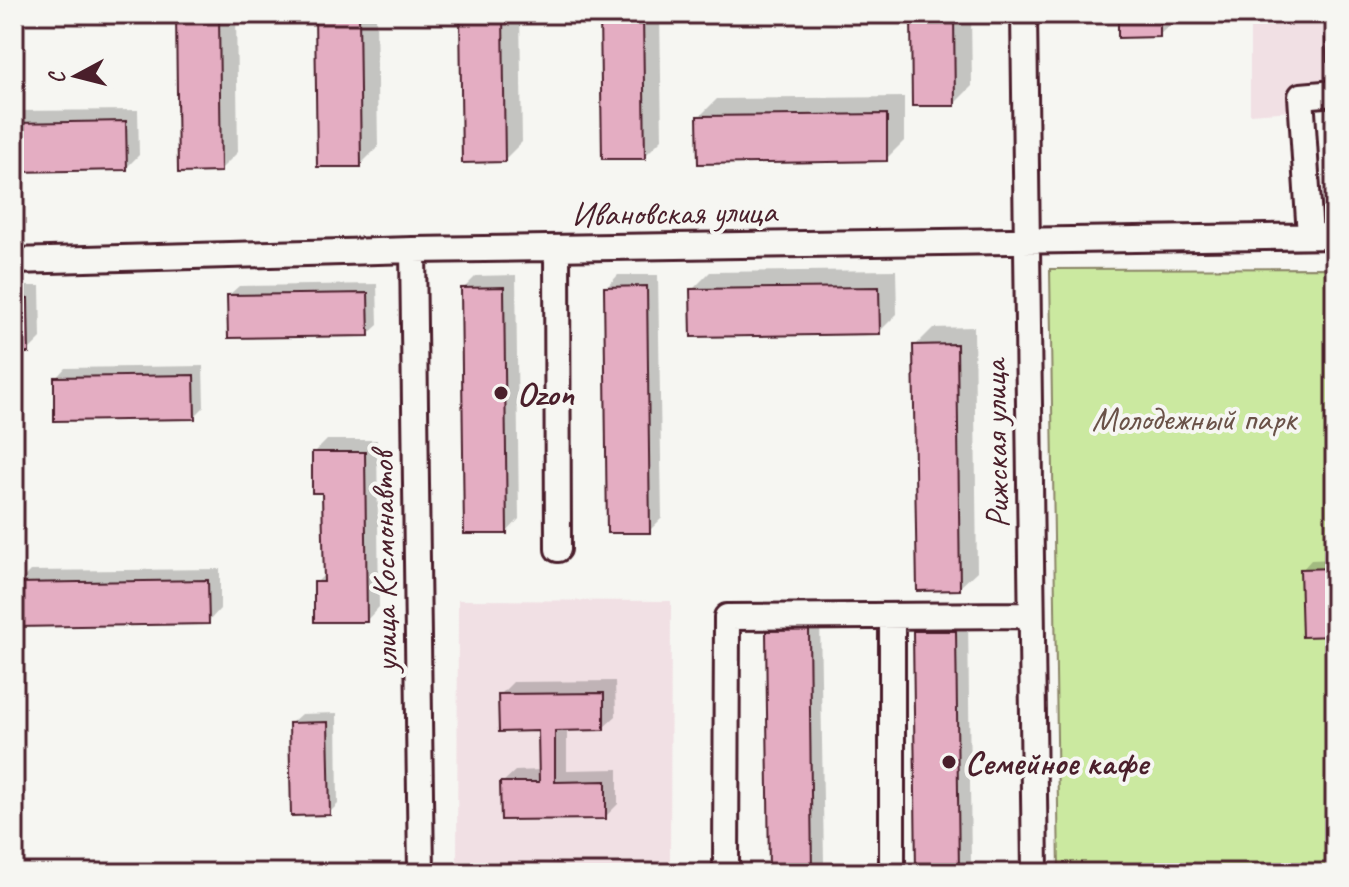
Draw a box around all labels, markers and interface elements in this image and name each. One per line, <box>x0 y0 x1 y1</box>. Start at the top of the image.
north arrow <box>36 36 116 116</box>
text: С <box>42 68 72 85</box>
street label: Ивановская улица <box>571 189 779 236</box>
street label: Рижская улица <box>972 356 1018 529</box>
place label: Ozon <box>517 372 575 415</box>
marker: Ozon <box>492 384 510 402</box>
park label: Молодежный парк <box>1092 397 1299 440</box>
street label: улица Космонавтов <box>360 445 407 675</box>
place label: Семейное кафе <box>965 741 1151 784</box>
marker: Семейное кафе <box>940 753 958 771</box>

